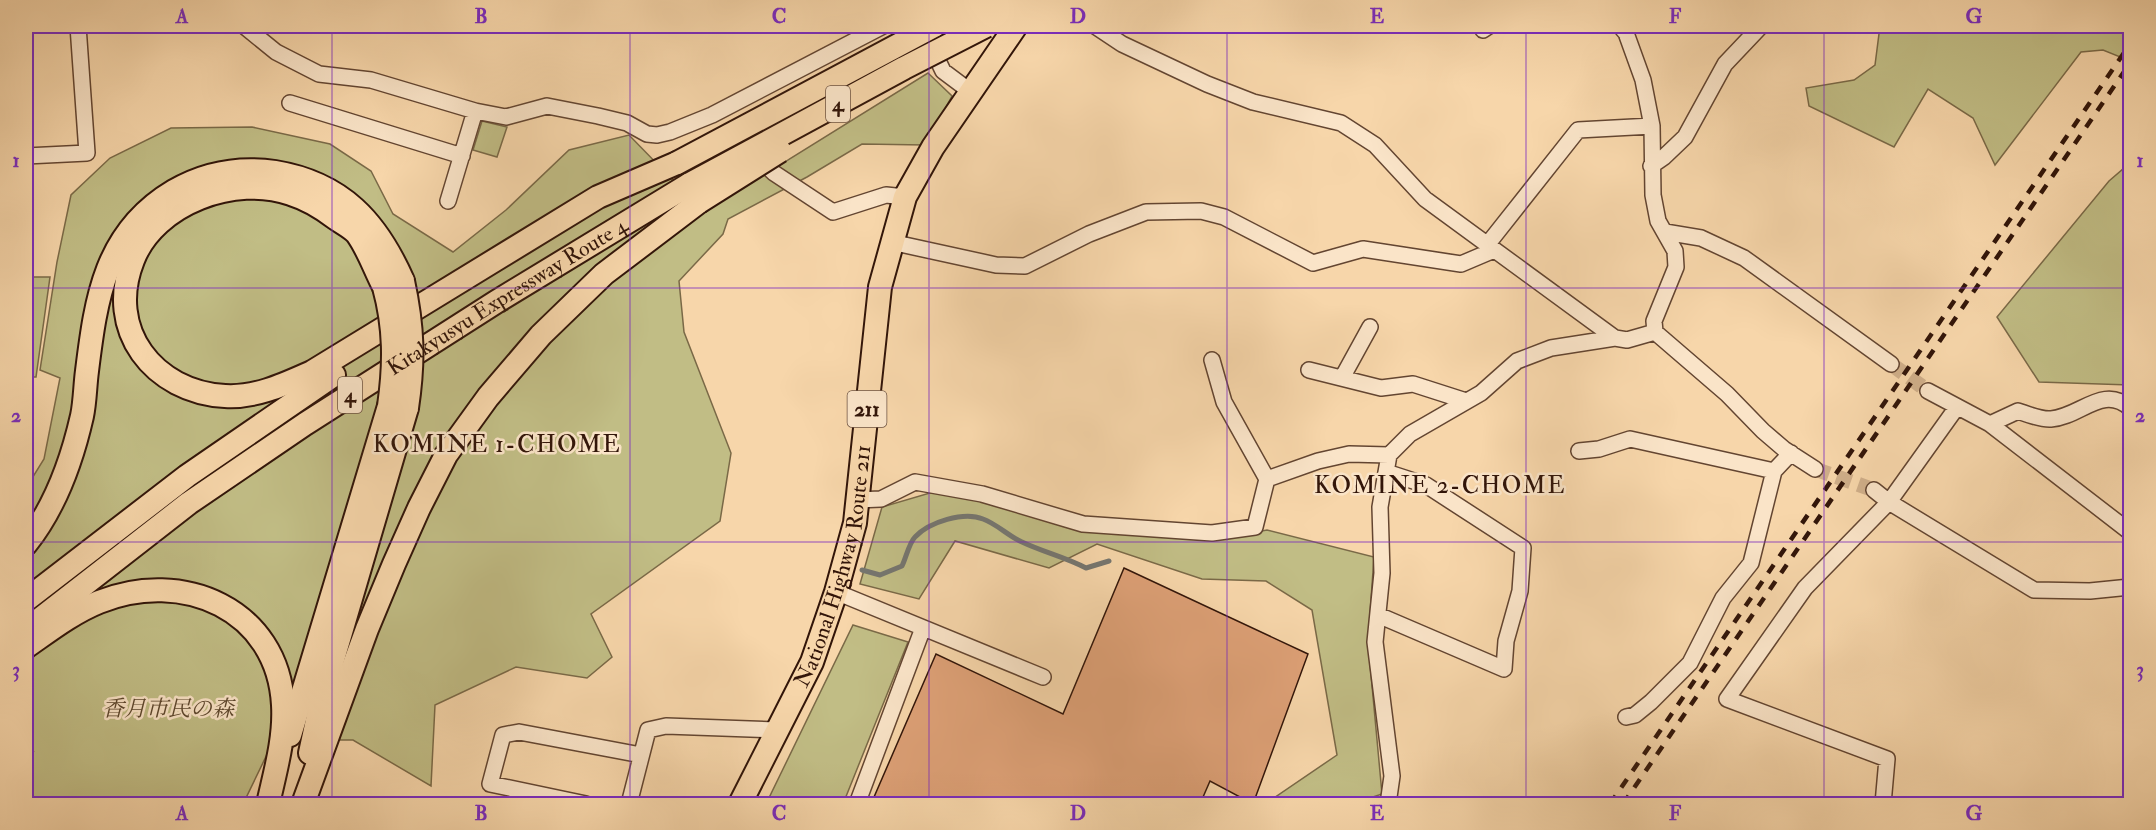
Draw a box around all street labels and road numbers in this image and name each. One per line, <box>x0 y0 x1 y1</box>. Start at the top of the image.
road number: 4 <box>826 86 850 122</box>
street label: Kitakyusyu Expressway Route 4 <box>382 211 634 382</box>
road number: 4 <box>338 377 362 413</box>
road number: 211 <box>848 391 886 427</box>
street label: National Highway Route 211 <box>788 444 877 692</box>

